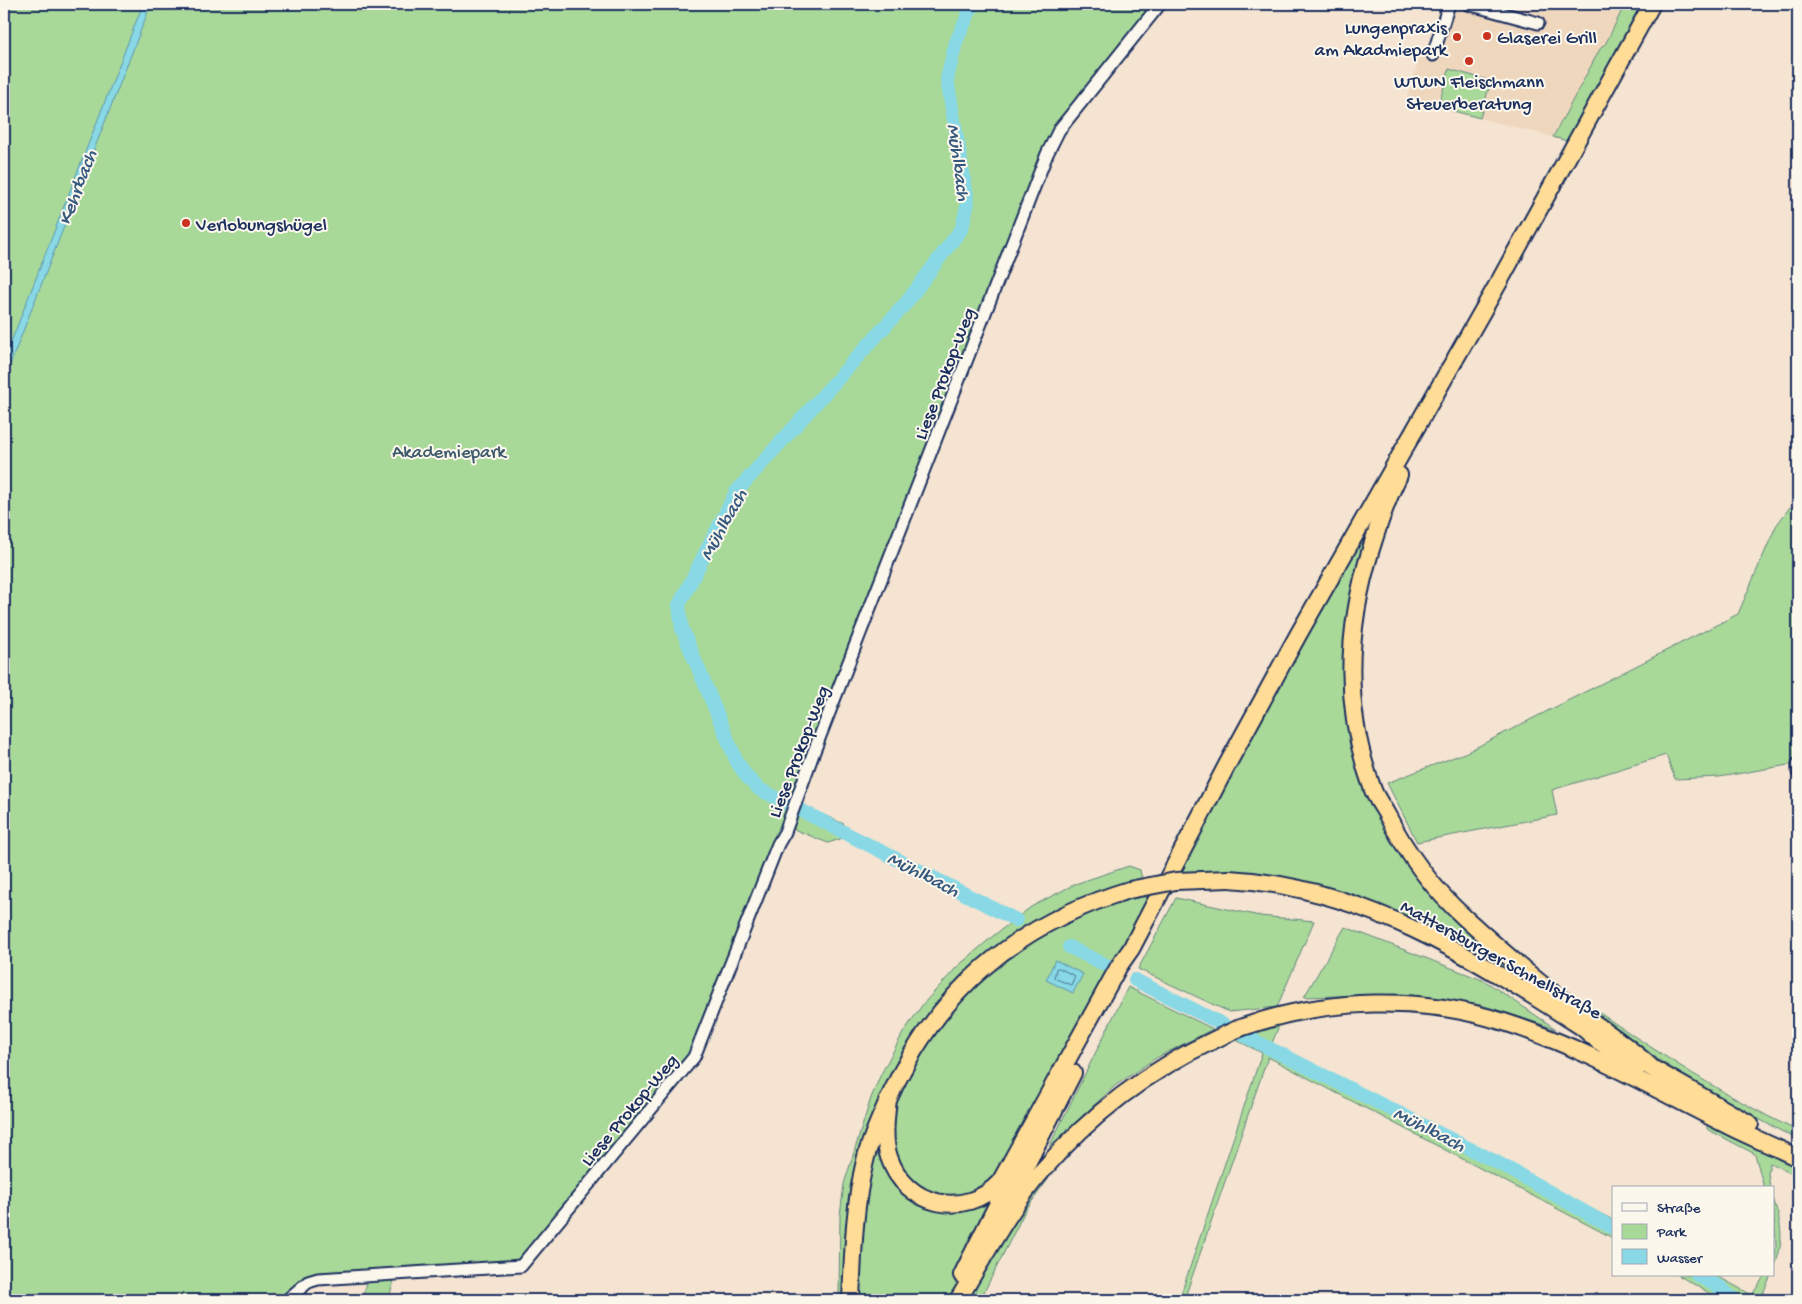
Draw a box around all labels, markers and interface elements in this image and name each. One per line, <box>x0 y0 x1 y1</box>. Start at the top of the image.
place label: Lungenpraxis am Akadmiepark <box>1315 18 1449 63</box>
place label: Glaserei Grill <box>1497 28 1597 51</box>
marker: Glaserei Grill <box>1481 30 1493 42</box>
marker: Lungenpraxis am Akadmiepark <box>1451 31 1463 43</box>
marker: WTWN Fleischmann Steuerberatung <box>1463 55 1475 67</box>
place label: WTWN Fleischmann Steuerberatung <box>1394 72 1544 117</box>
water label: Mühlbach <box>940 122 973 203</box>
water label: Kehrbach <box>54 147 104 229</box>
place label: Verlobungshügel <box>195 215 327 238</box>
marker: Verlobungshügel <box>180 217 192 229</box>
street label: Liese Prokop-Weg <box>911 305 982 444</box>
park label: Akademiepark <box>392 442 507 465</box>
water label: Mühlbach <box>696 486 754 565</box>
street label: Liese Prokop-Weg <box>765 683 836 822</box>
water label: Mühlbach <box>883 848 962 904</box>
street label: Mattersburger Schnellstraße <box>1396 896 1605 1026</box>
street label: Liese Prokop-Weg <box>577 1050 685 1172</box>
water label: Mühlbach <box>1389 1103 1468 1159</box>
legend <box>1612 1186 1774 1276</box>
text: Straße <box>1657 1200 1701 1218</box>
text: Park <box>1656 1224 1687 1242</box>
text: Wasser <box>1657 1250 1704 1268</box>

